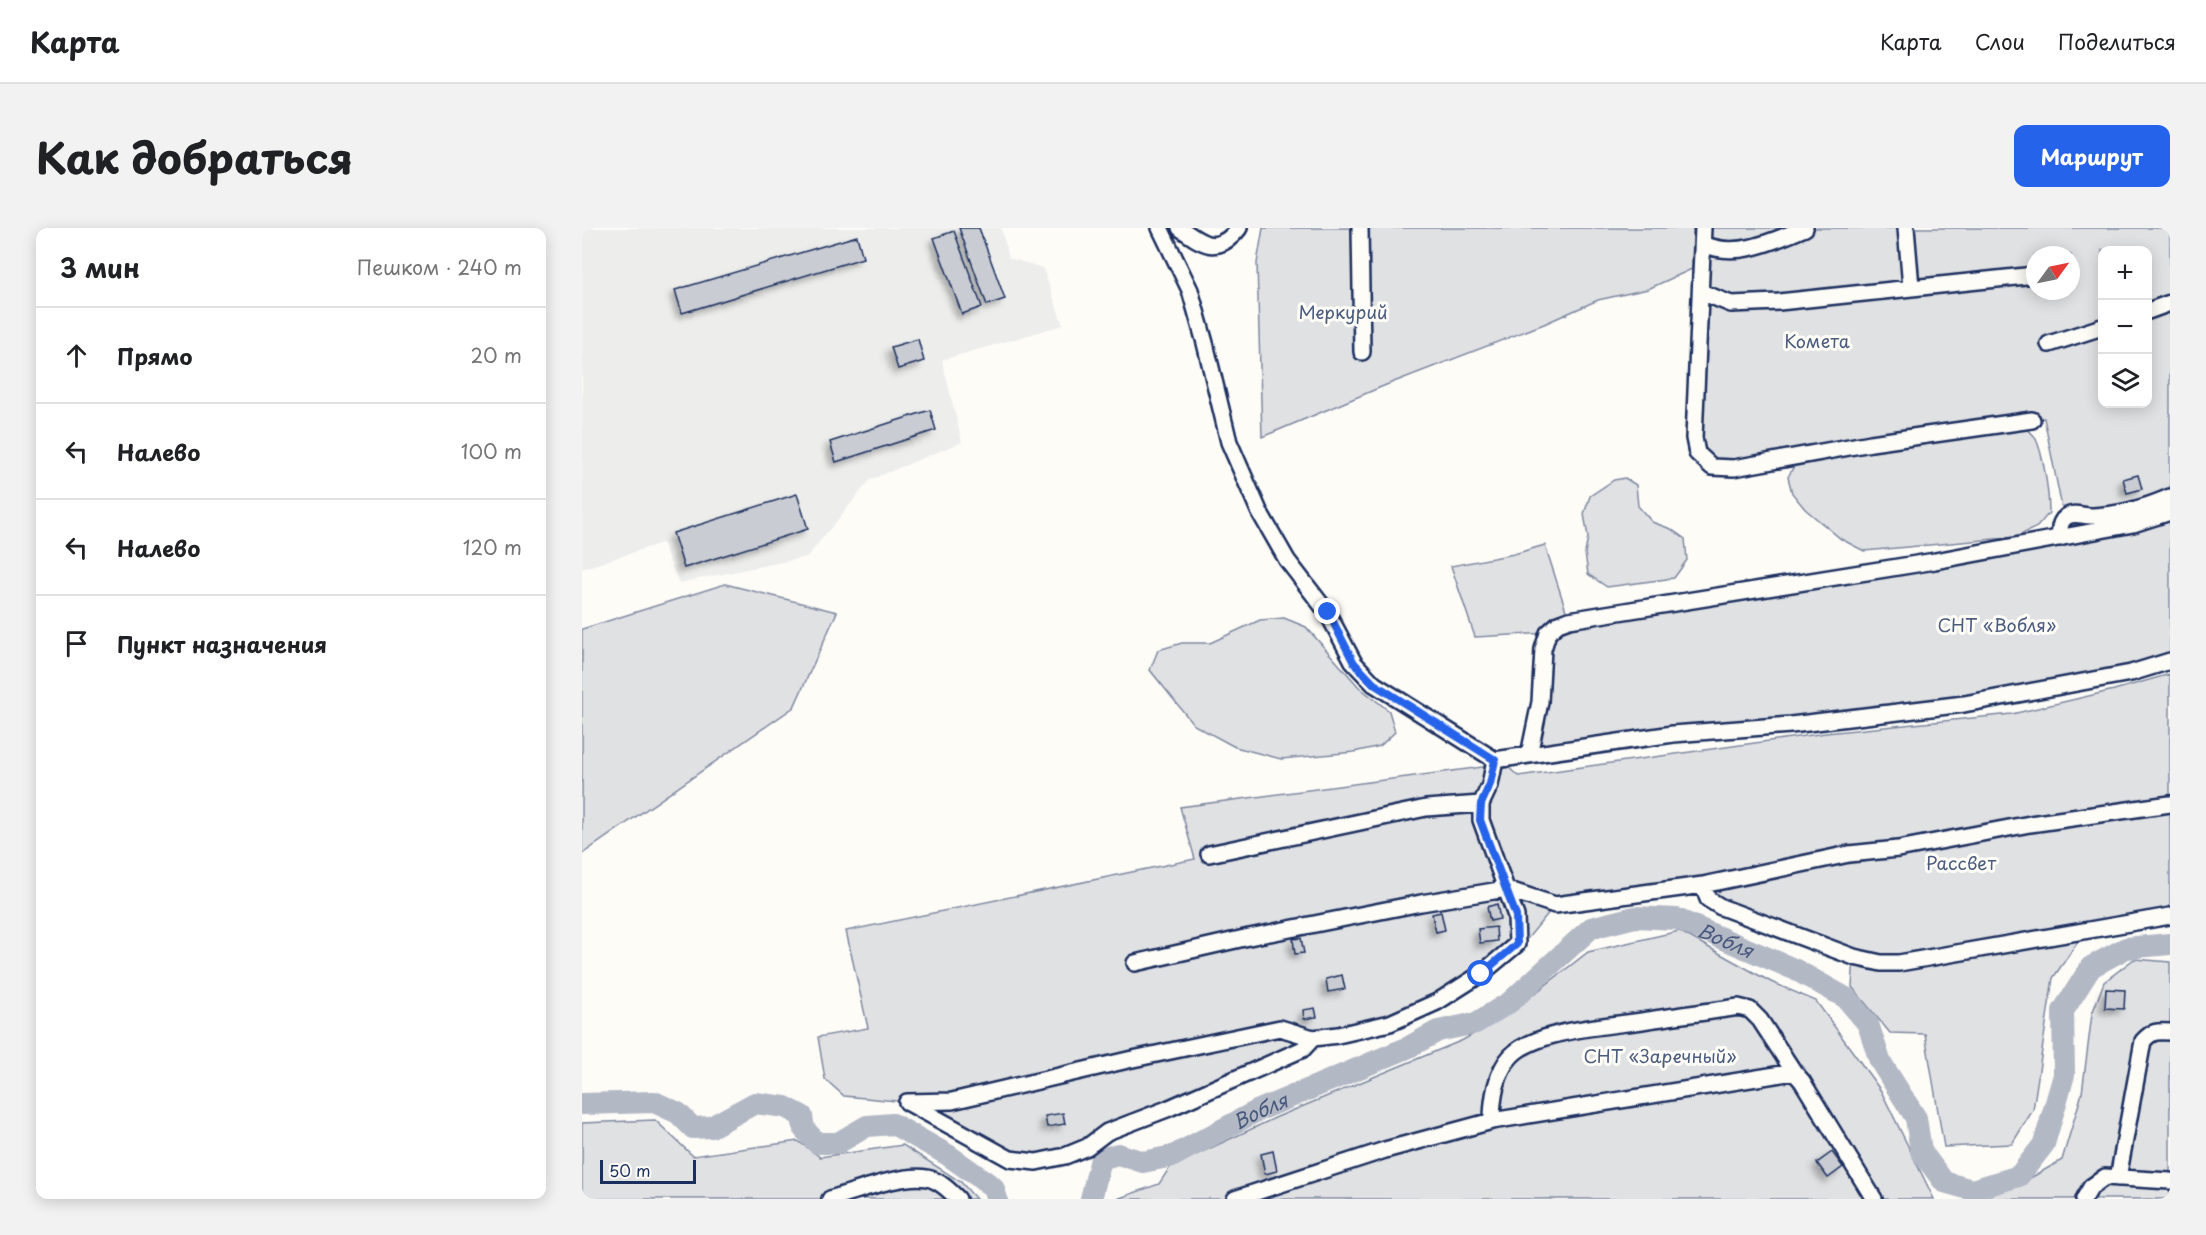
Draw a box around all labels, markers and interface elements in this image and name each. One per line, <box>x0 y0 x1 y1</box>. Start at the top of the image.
text: Карта <box>30 20 120 63</box>
text: Карта <box>1880 25 1942 57</box>
text: Слои <box>1975 25 2025 57</box>
text: Поделиться <box>2058 25 2176 57</box>
text: Как добраться <box>36 125 353 188</box>
button: Маршрут <box>2014 125 2170 187</box>
north arrow <box>2026 246 2080 300</box>
map controls <box>2098 246 2152 408</box>
button: + <box>2098 246 2152 300</box>
text: 3 мин <box>60 248 140 287</box>
text: Пешком · 240 m <box>357 252 522 282</box>
park label: Меркурий <box>1298 298 1388 325</box>
button: − <box>2098 300 2152 354</box>
park label: Комета <box>1784 327 1850 354</box>
icon: ahead <box>60 339 93 372</box>
text: Прямо <box>117 339 192 372</box>
text: 20 m <box>470 340 522 370</box>
button: layers <box>2098 354 2152 408</box>
icon: left <box>60 435 93 468</box>
text: Налево <box>117 435 200 468</box>
text: 100 m <box>461 436 522 466</box>
icon: left <box>60 531 93 564</box>
text: Налево <box>117 531 200 564</box>
text: 120 m <box>463 532 522 562</box>
route end <box>1314 598 1340 624</box>
park label: СНТ «Вобля» <box>1938 611 2056 638</box>
icon: arrive <box>60 627 93 660</box>
text: Пункт назначения <box>117 627 327 660</box>
park label: Рассвет <box>1926 849 1996 876</box>
water label: Вобля <box>1693 915 1759 966</box>
route start <box>1467 960 1493 986</box>
park label: СНТ «Заречный» <box>1583 1042 1737 1069</box>
water label: Вобля <box>1227 1084 1293 1137</box>
scale bar <box>600 1157 696 1184</box>
text: 50 m <box>609 1158 650 1182</box>

